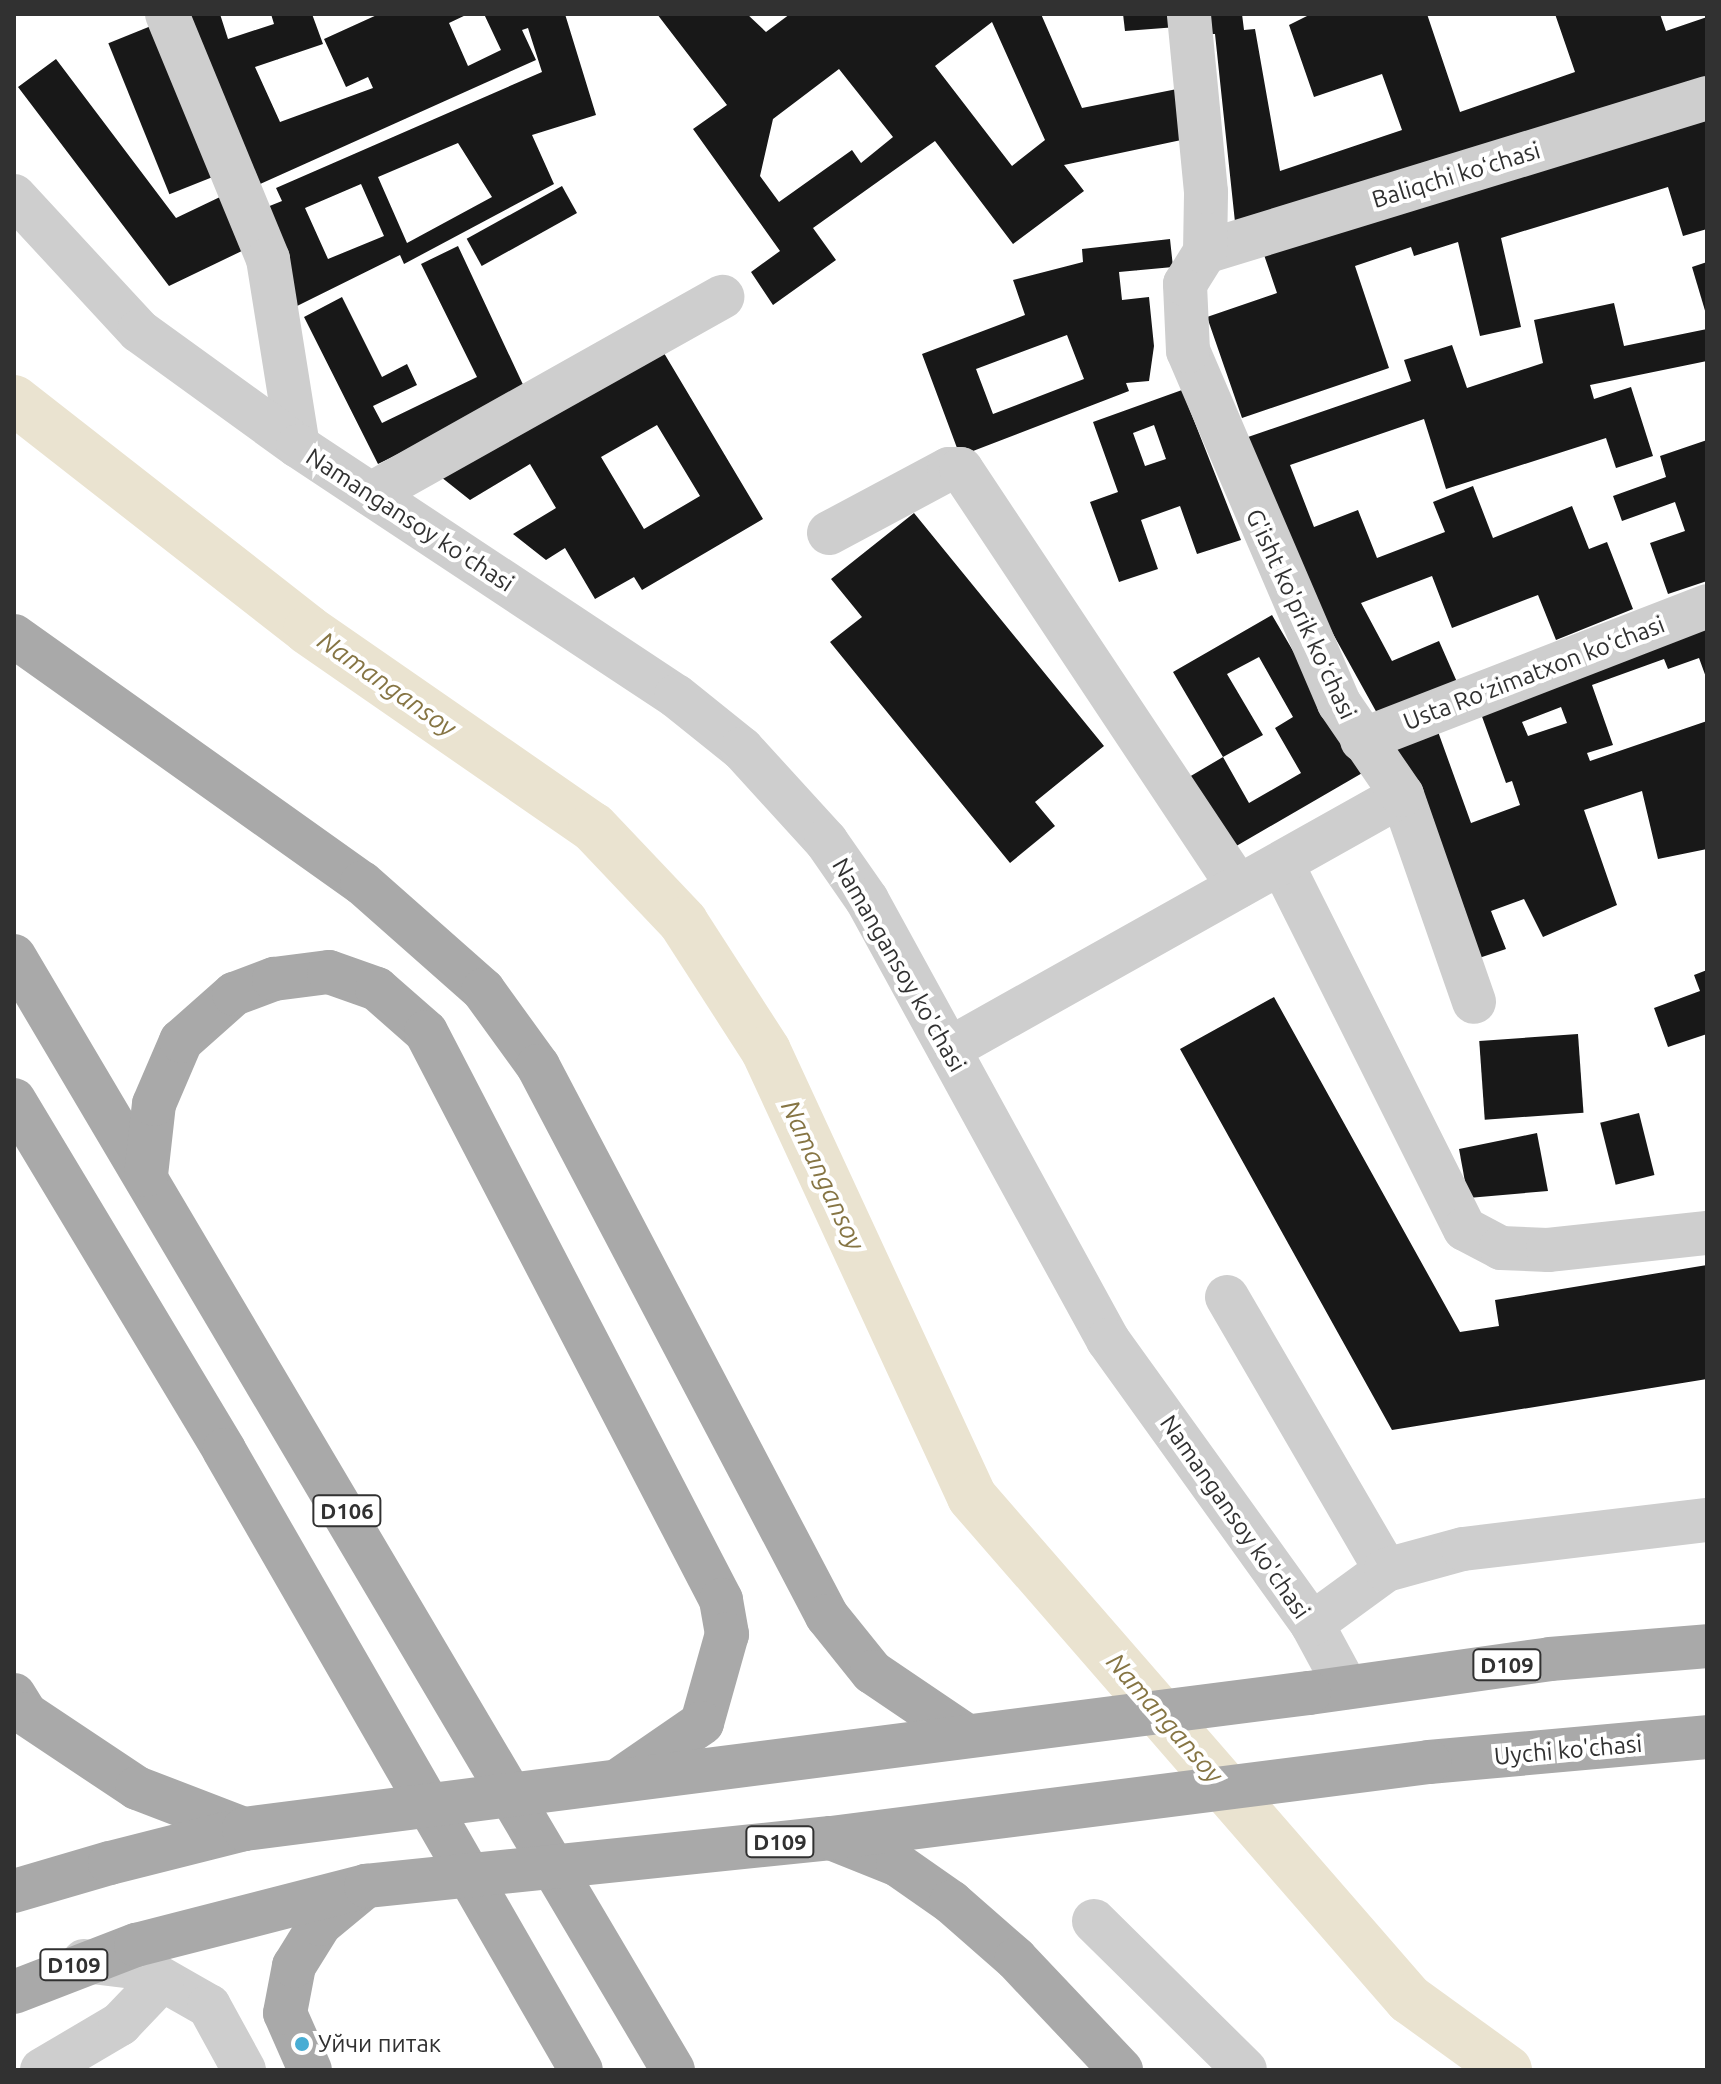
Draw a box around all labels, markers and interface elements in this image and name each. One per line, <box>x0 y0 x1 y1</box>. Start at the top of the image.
street label: Baliqchi koʻchasi <box>1368 136 1544 214</box>
street label: Namangansoy ko'chasi <box>301 442 519 598</box>
street label: G'isht ko'prik koʻchasi <box>1240 504 1362 724</box>
street label: Usta Roʻzimatxon koʻchasi <box>1399 610 1669 736</box>
water label: Namangansoy <box>312 625 462 743</box>
street label: Namangansoy ko'chasi <box>826 853 972 1077</box>
water label: Namangansoy <box>775 1095 871 1255</box>
street label: Namangansoy ko'chasi <box>1154 1410 1316 1624</box>
road number: D106 <box>311 1493 383 1529</box>
water label: Namangansoy <box>1100 1647 1230 1789</box>
road number: D109 <box>1471 1647 1543 1683</box>
street label: Uychi ko'chasi <box>1493 1729 1643 1771</box>
road number: D109 <box>744 1824 816 1860</box>
road number: D109 <box>38 1947 110 1983</box>
place label: Уйчи питак <box>318 2030 441 2058</box>
marker: Уйчи питак <box>293 2035 311 2053</box>

